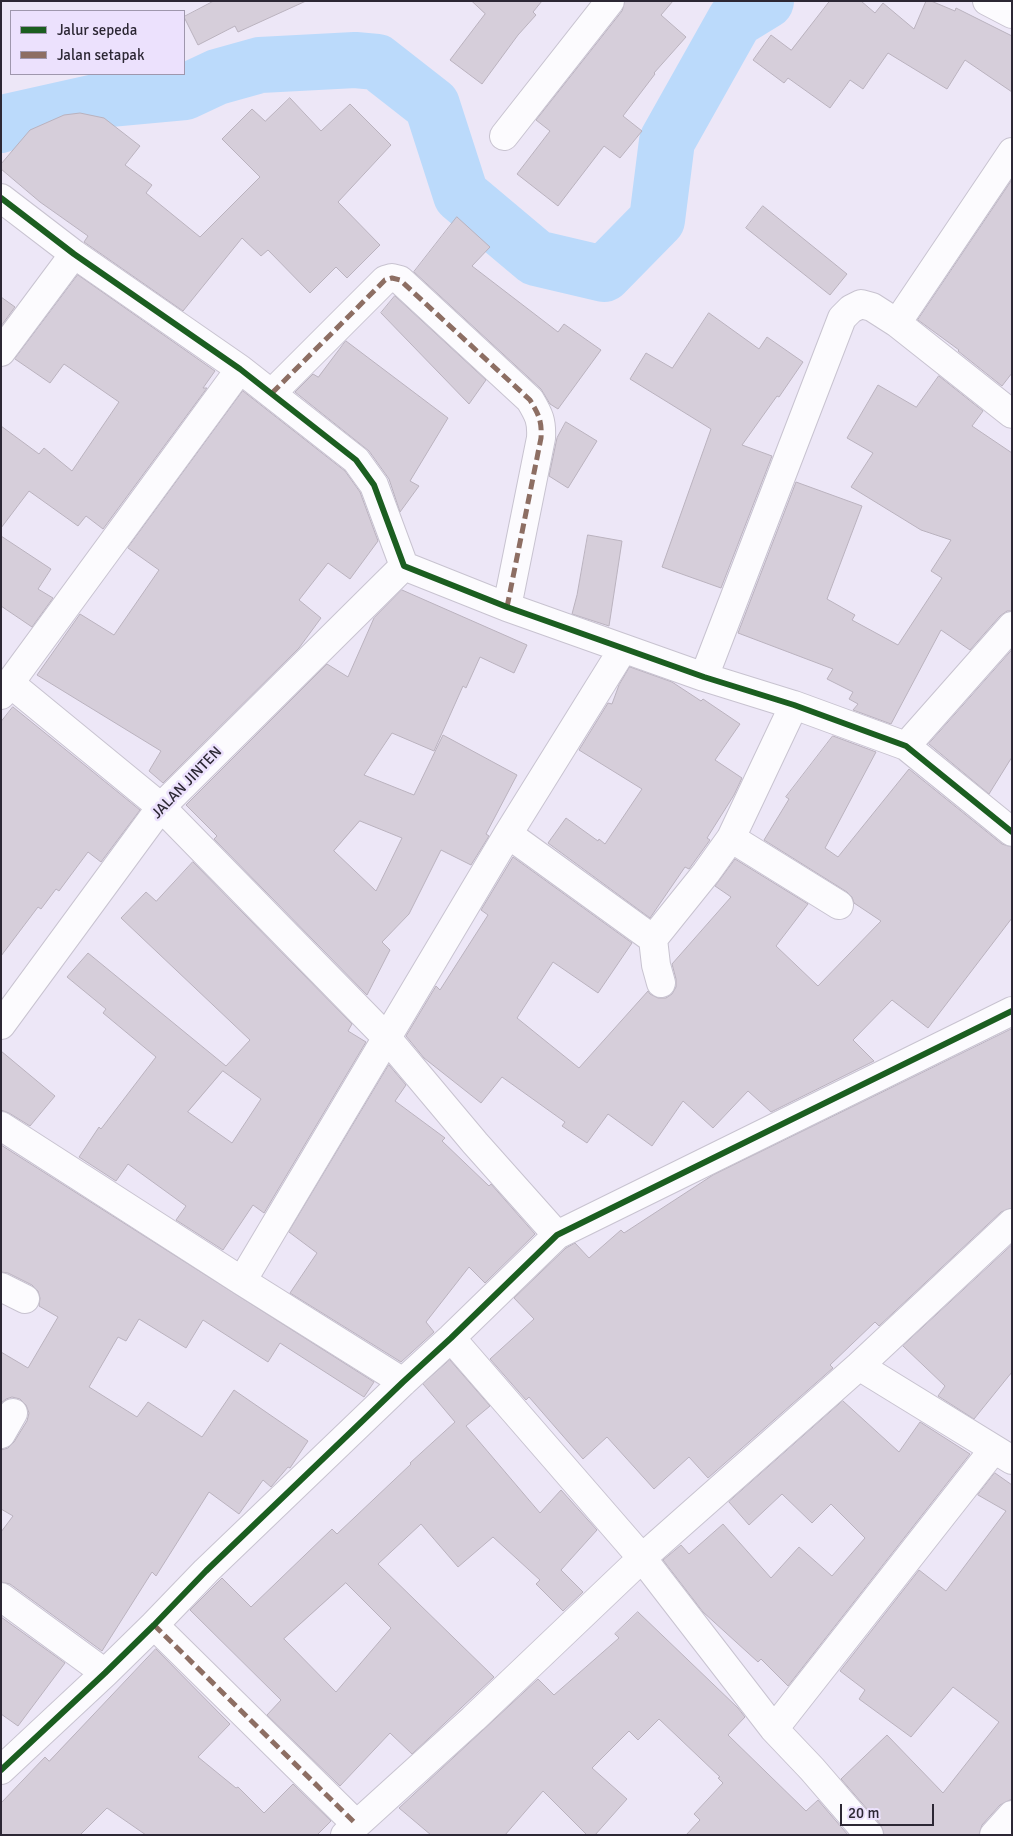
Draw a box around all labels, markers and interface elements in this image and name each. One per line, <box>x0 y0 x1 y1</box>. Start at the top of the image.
legend <box>10 10 185 75</box>
text: Jalur sepeda <box>57 21 137 39</box>
text: Jalan setapak <box>57 46 144 64</box>
street label: JALAN JINTEN <box>148 743 226 823</box>
scale bar <box>843 1794 937 1826</box>
text: 20 m <box>848 1804 879 1822</box>

